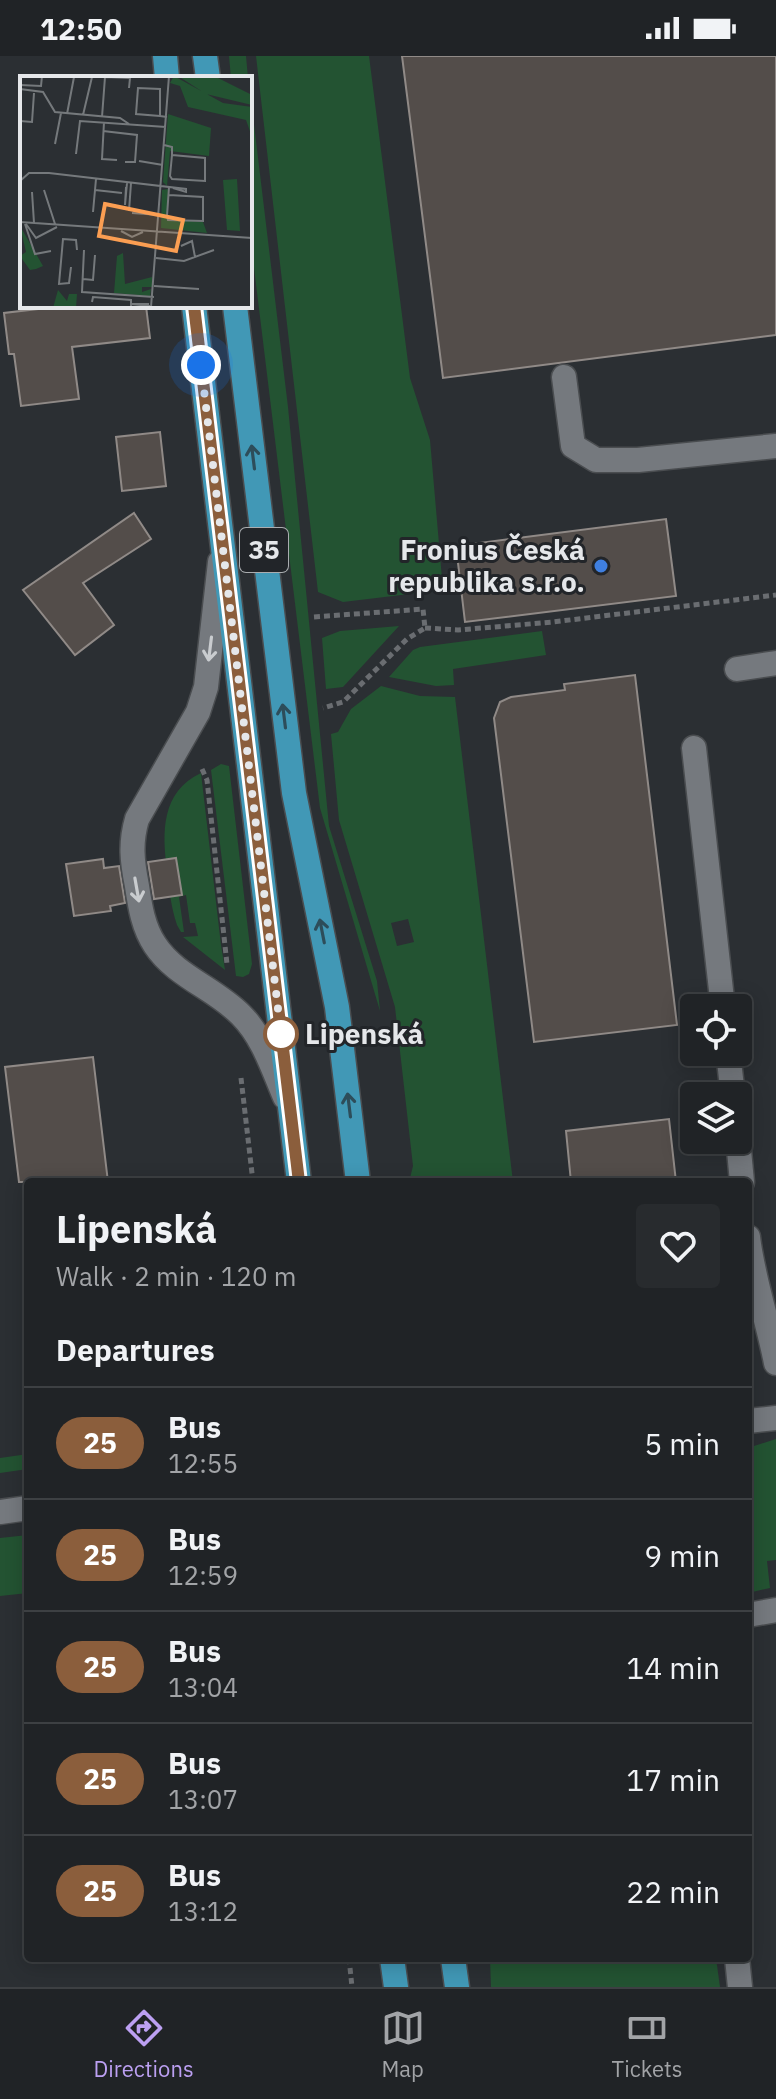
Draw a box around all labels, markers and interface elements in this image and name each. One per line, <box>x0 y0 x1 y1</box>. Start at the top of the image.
text: 12:50 <box>40 9 122 48</box>
inset map <box>20 76 252 308</box>
your location <box>181 345 221 385</box>
one-way arrow <box>246 445 261 471</box>
road number: 35 <box>240 528 288 572</box>
place label: Fronius Česká republika s.r.o. <box>388 531 585 600</box>
marker: Fronius Česká republika s.r.o. <box>592 557 610 575</box>
one-way arrow <box>202 636 217 661</box>
one-way arrow <box>277 703 292 729</box>
one-way arrow <box>131 876 146 902</box>
one-way arrow <box>313 919 328 944</box>
map controls <box>680 994 752 1154</box>
button: locate <box>680 994 752 1066</box>
place label: Lipenská <box>305 1015 424 1052</box>
marker: Lipenská <box>264 1017 298 1051</box>
button: layers <box>680 1082 752 1154</box>
one-way arrow <box>341 1092 356 1118</box>
text: Lipenská <box>56 1204 217 1253</box>
button: heart <box>636 1204 720 1288</box>
text: Walk · 2 min · 120 m <box>56 1259 296 1293</box>
text: Departures <box>56 1330 215 1369</box>
text: Bus <box>168 1407 221 1446</box>
text: 25 <box>83 1424 117 1461</box>
text: 5 min <box>644 1424 720 1463</box>
text: 12:55 <box>168 1446 238 1480</box>
text: Bus <box>168 1519 221 1558</box>
text: 25 <box>83 1536 117 1573</box>
text: 9 min <box>644 1536 720 1575</box>
text: 12:59 <box>168 1558 238 1592</box>
text: Bus <box>168 1631 221 1670</box>
text: 25 <box>83 1648 117 1685</box>
text: 14 min <box>626 1648 720 1687</box>
text: 13:04 <box>168 1670 238 1704</box>
text: Bus <box>168 1743 221 1782</box>
text: 25 <box>83 1760 117 1797</box>
text: 17 min <box>626 1760 720 1799</box>
text: 13:07 <box>168 1782 238 1816</box>
text: Bus <box>168 1855 221 1894</box>
text: 25 <box>83 1872 117 1909</box>
text: 22 min <box>626 1872 720 1911</box>
text: 13:12 <box>168 1894 238 1928</box>
tab: Directions <box>93 2006 194 2083</box>
tab: Map <box>381 2006 425 2083</box>
tab: Tickets <box>612 2006 682 2083</box>

